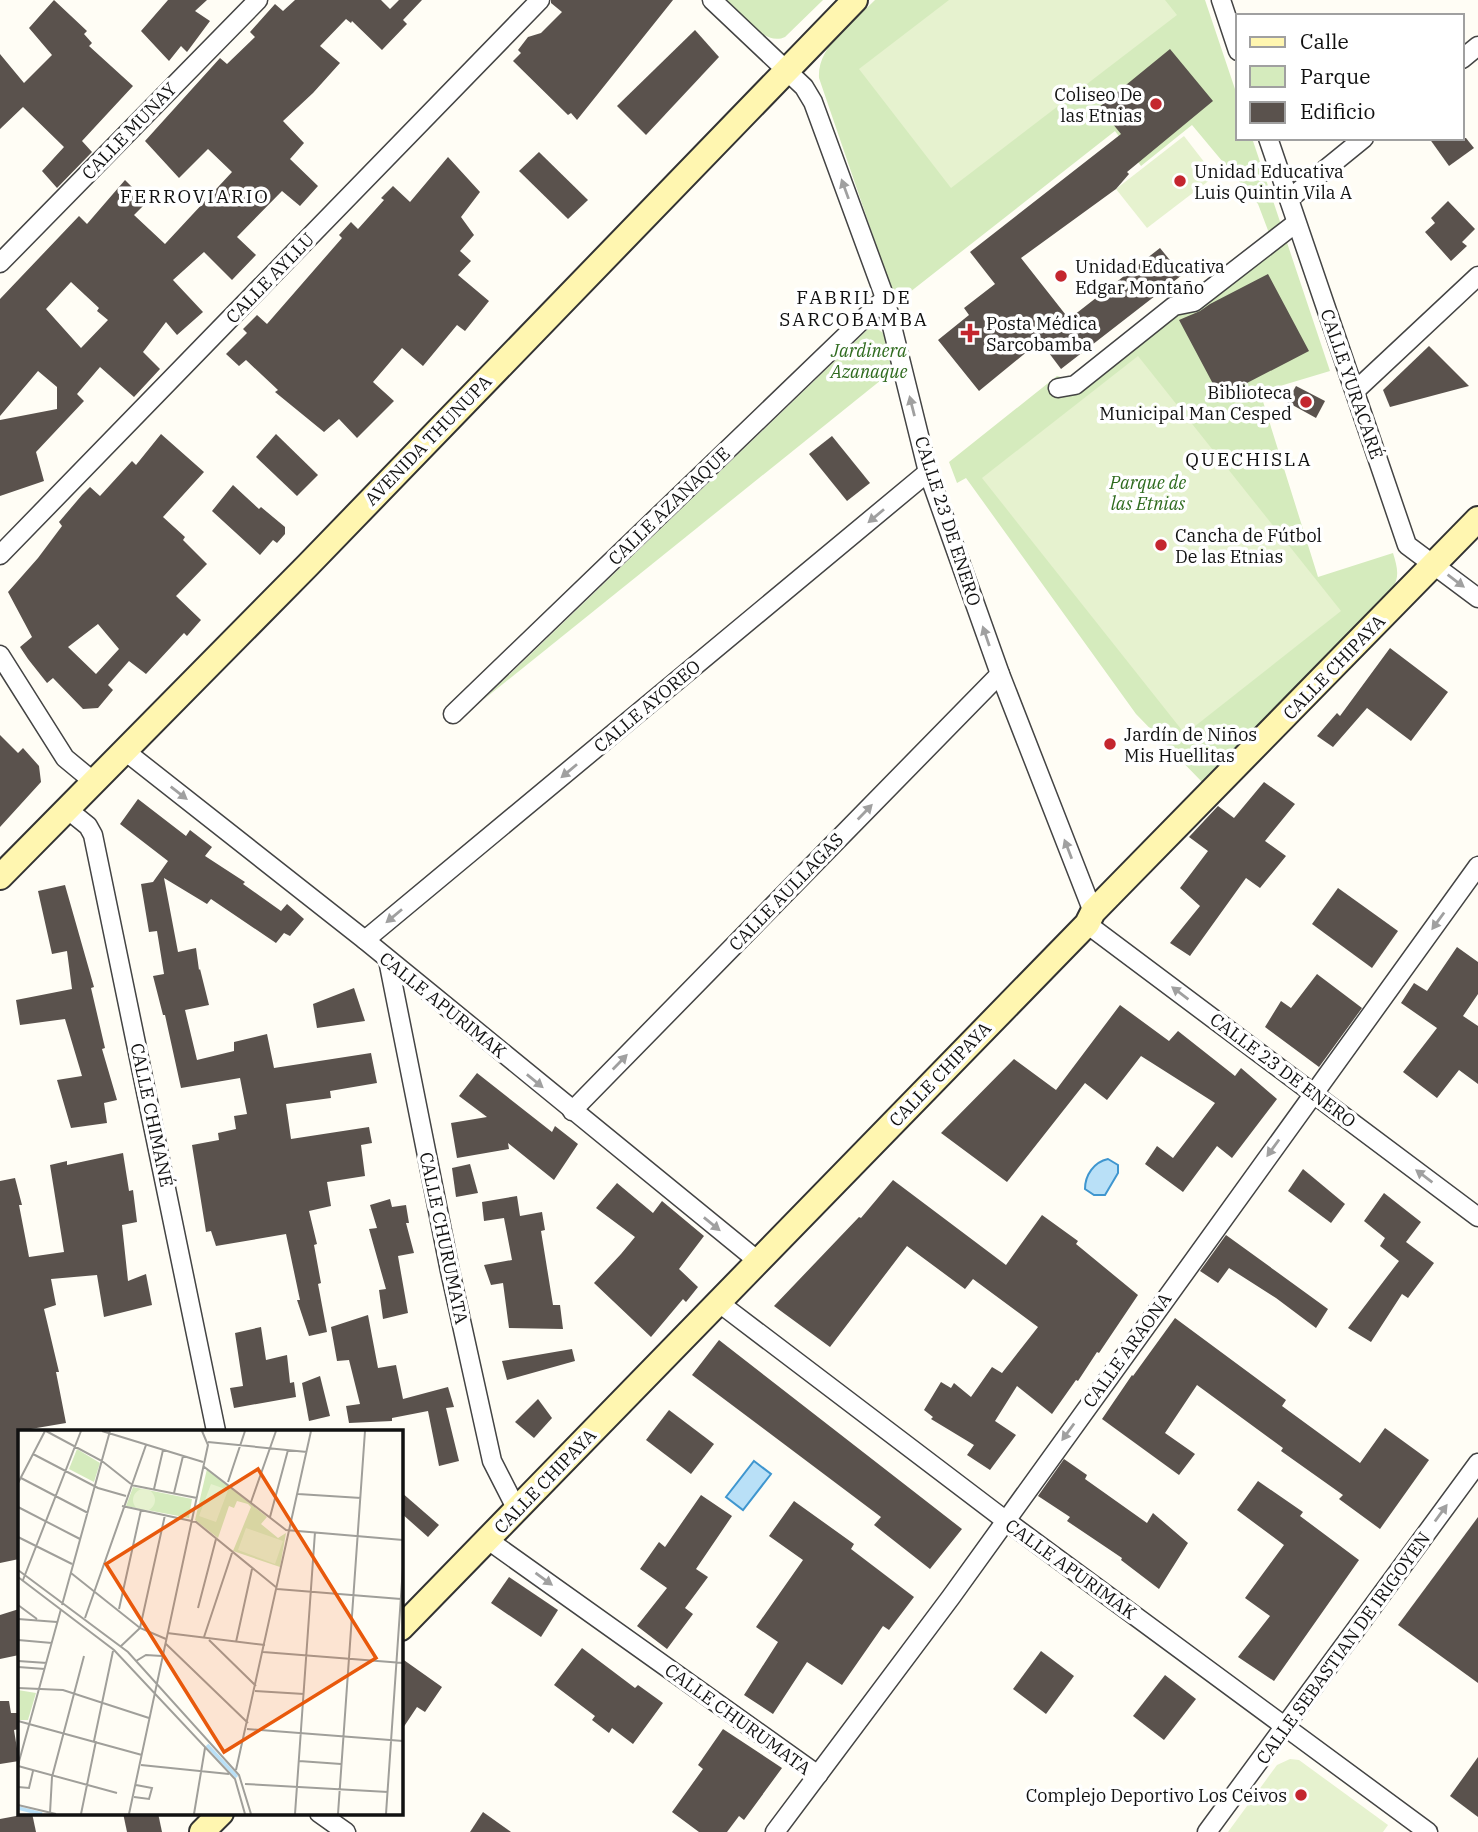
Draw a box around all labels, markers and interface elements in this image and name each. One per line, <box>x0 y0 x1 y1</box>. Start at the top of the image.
legend <box>1236 14 1464 140</box>
text: Calle <box>1300 27 1349 55</box>
text: Parque <box>1300 62 1370 90</box>
street label: CALLE MUNAY <box>77 77 182 184</box>
place label: Coliseo De las Etnias <box>1054 83 1142 127</box>
marker: Coliseo De las Etnias <box>1148 96 1164 112</box>
text: Edificio <box>1300 97 1375 125</box>
place label: Unidad Educativa Luis Quintin Vila A <box>1194 160 1353 204</box>
marker: Unidad Educativa Luis Quintin Vila A <box>1172 173 1188 189</box>
one-way arrow <box>839 178 850 199</box>
district label: FERROVIARIO <box>120 184 270 208</box>
street label: CALLE AYLLU <box>221 228 319 328</box>
place label: Unidad Educativa Edgar Montaño <box>1075 255 1225 299</box>
marker: Unidad Educativa Edgar Montaño <box>1053 268 1069 284</box>
district label: FABRIL DE SARCOBAMBA <box>779 285 929 331</box>
street label: CALLE YURACARÉ <box>1316 306 1388 462</box>
place label: Posta Médica Sarcobamba <box>986 312 1097 356</box>
marker: Posta Médica Sarcobamba <box>960 323 980 343</box>
park label: Jardinera Azanaque <box>830 339 907 383</box>
street label: AVENIDA THUNUPA <box>360 369 497 510</box>
place label: Biblioteca Municipal Man Cesped <box>1099 381 1292 425</box>
marker: Biblioteca Municipal Man Cesped <box>1298 394 1314 410</box>
one-way arrow <box>906 395 917 417</box>
street label: CALLE 23 DE ENERO <box>910 433 986 609</box>
street label: CALLE AZANAQUE <box>603 442 735 570</box>
district label: QUECHISLA <box>1185 447 1313 471</box>
park label: Parque de las Etnias <box>1109 471 1186 515</box>
one-way arrow <box>867 508 885 523</box>
place label: Cancha de Fútbol De las Etnias <box>1175 524 1322 568</box>
marker: Cancha de Fútbol De las Etnias <box>1153 537 1169 553</box>
one-way arrow <box>1447 574 1465 588</box>
street label: CALLE CHIPAYA <box>1278 609 1390 724</box>
one-way arrow <box>980 626 991 647</box>
street label: CALLE AYOREO <box>589 655 705 757</box>
place label: Jardín de Niños Mis Huellitas <box>1124 723 1257 767</box>
marker: Jardín de Niños Mis Huellitas <box>1102 736 1118 752</box>
one-way arrow <box>560 763 578 779</box>
one-way arrow <box>170 786 188 800</box>
one-way arrow <box>856 804 872 821</box>
street label: CALLE AULLAGAS <box>724 828 848 956</box>
one-way arrow <box>1062 838 1073 859</box>
one-way arrow <box>385 908 402 923</box>
one-way arrow <box>1431 912 1445 931</box>
street label: CALLE APURIMAK <box>375 947 511 1063</box>
one-way arrow <box>1171 986 1189 1000</box>
street label: CALLE 23 DE ENERO <box>1205 1008 1361 1132</box>
street label: CALLE CHIPAYA <box>884 1016 996 1131</box>
street label: CALLE CHIMANÉ <box>126 1041 178 1189</box>
one-way arrow <box>611 1054 627 1071</box>
one-way arrow <box>527 1073 544 1088</box>
one-way arrow <box>1266 1139 1280 1157</box>
street label: CALLE CHURUMATA <box>415 1150 474 1327</box>
one-way arrow <box>1415 1169 1433 1184</box>
one-way arrow <box>704 1216 721 1231</box>
street label: CALLE ARAONA <box>1078 1288 1177 1412</box>
street label: CALLE CHIPAYA <box>489 1423 601 1538</box>
one-way arrow <box>1061 1423 1075 1441</box>
inset map <box>18 1430 402 1814</box>
one-way arrow <box>1434 1504 1448 1522</box>
street label: CALLE APURIMAK <box>1001 1514 1141 1625</box>
street label: CALLE SEBASTIAN DE IRIGOYEN <box>1251 1527 1435 1769</box>
one-way arrow <box>535 1572 553 1586</box>
street label: CALLE CHURUMATA <box>660 1658 816 1780</box>
place label: Complejo Deportivo Los Ceivos <box>1026 1784 1287 1807</box>
marker: Complejo Deportivo Los Ceivos <box>1293 1787 1309 1803</box>

